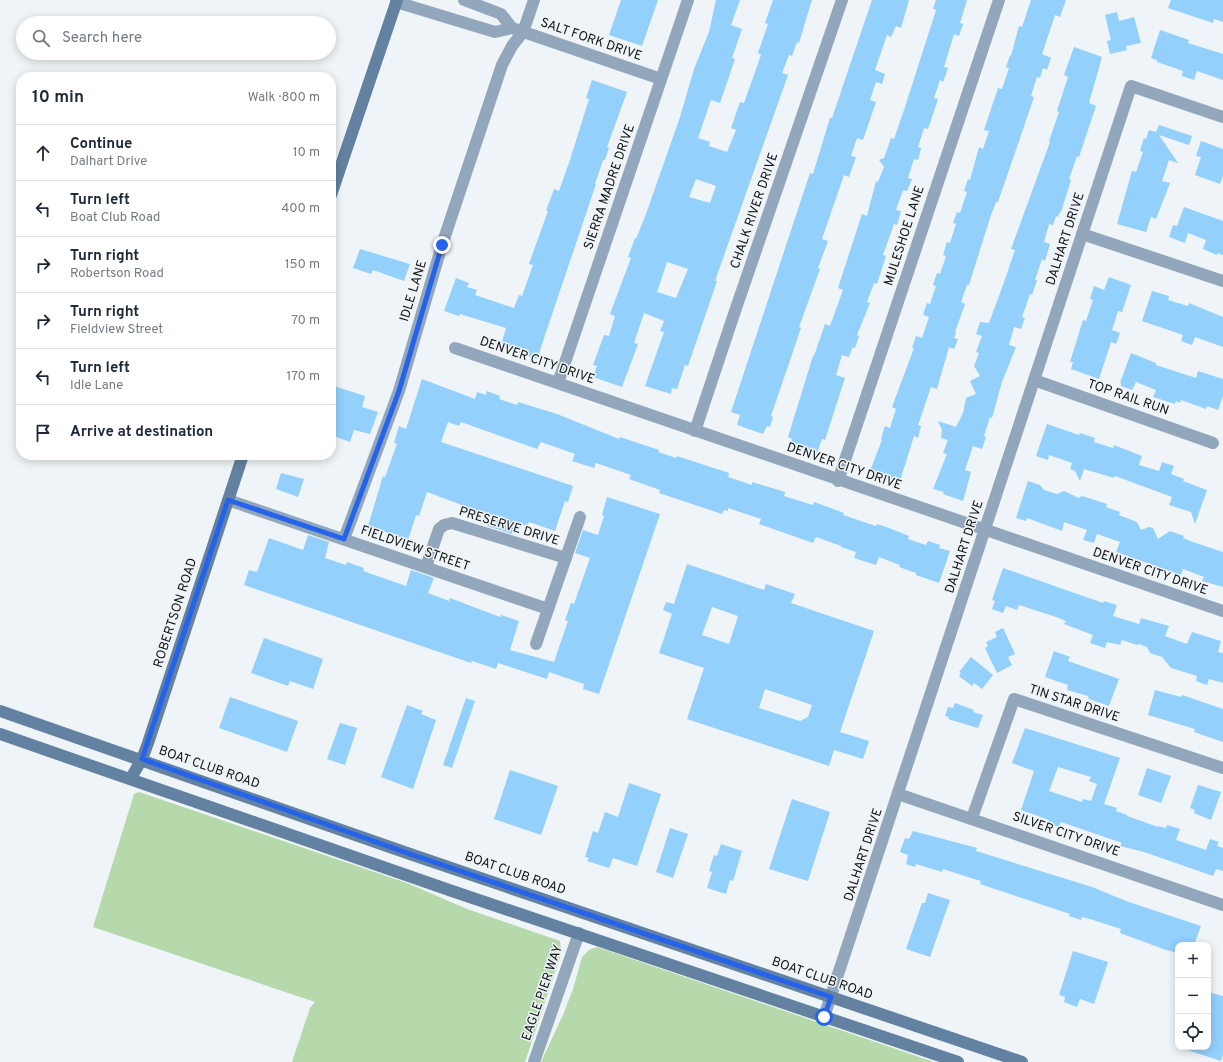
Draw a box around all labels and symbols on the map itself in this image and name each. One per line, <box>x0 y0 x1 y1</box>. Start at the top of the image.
street label: SALT FORK DRIVE <box>538 15 644 65</box>
street label: SIERRA MADRE DRIVE <box>581 122 639 252</box>
street label: CHALK RIVER DRIVE <box>728 151 782 271</box>
street label: MULESHOE LANE <box>881 184 929 288</box>
street label: DALHART DRIVE <box>1043 190 1089 288</box>
route end <box>433 236 451 254</box>
street label: IDLE LANE <box>397 258 431 324</box>
street label: DENVER CITY DRIVE <box>477 334 597 388</box>
street label: TOP RAIL RUN <box>1085 377 1171 419</box>
street label: DENVER CITY DRIVE <box>784 440 904 494</box>
street label: DALHART DRIVE <box>942 498 988 596</box>
street label: PRESERVE DRIVE <box>457 504 561 550</box>
street label: FIELDVIEW STREET <box>358 523 472 575</box>
street label: DENVER CITY DRIVE <box>1090 545 1210 599</box>
street label: ROBERTSON ROAD <box>151 556 201 670</box>
street label: TIN STAR DRIVE <box>1027 682 1121 726</box>
street label: BOAT CLUB ROAD <box>156 743 262 793</box>
street label: DALHART DRIVE <box>841 806 887 904</box>
street label: SILVER CITY DRIVE <box>1010 809 1122 861</box>
street label: BOAT CLUB ROAD <box>462 849 568 899</box>
street label: EAGLE PIER WAY <box>519 943 567 1043</box>
street label: BOAT CLUB ROAD <box>769 954 875 1004</box>
route start <box>815 1008 833 1026</box>

